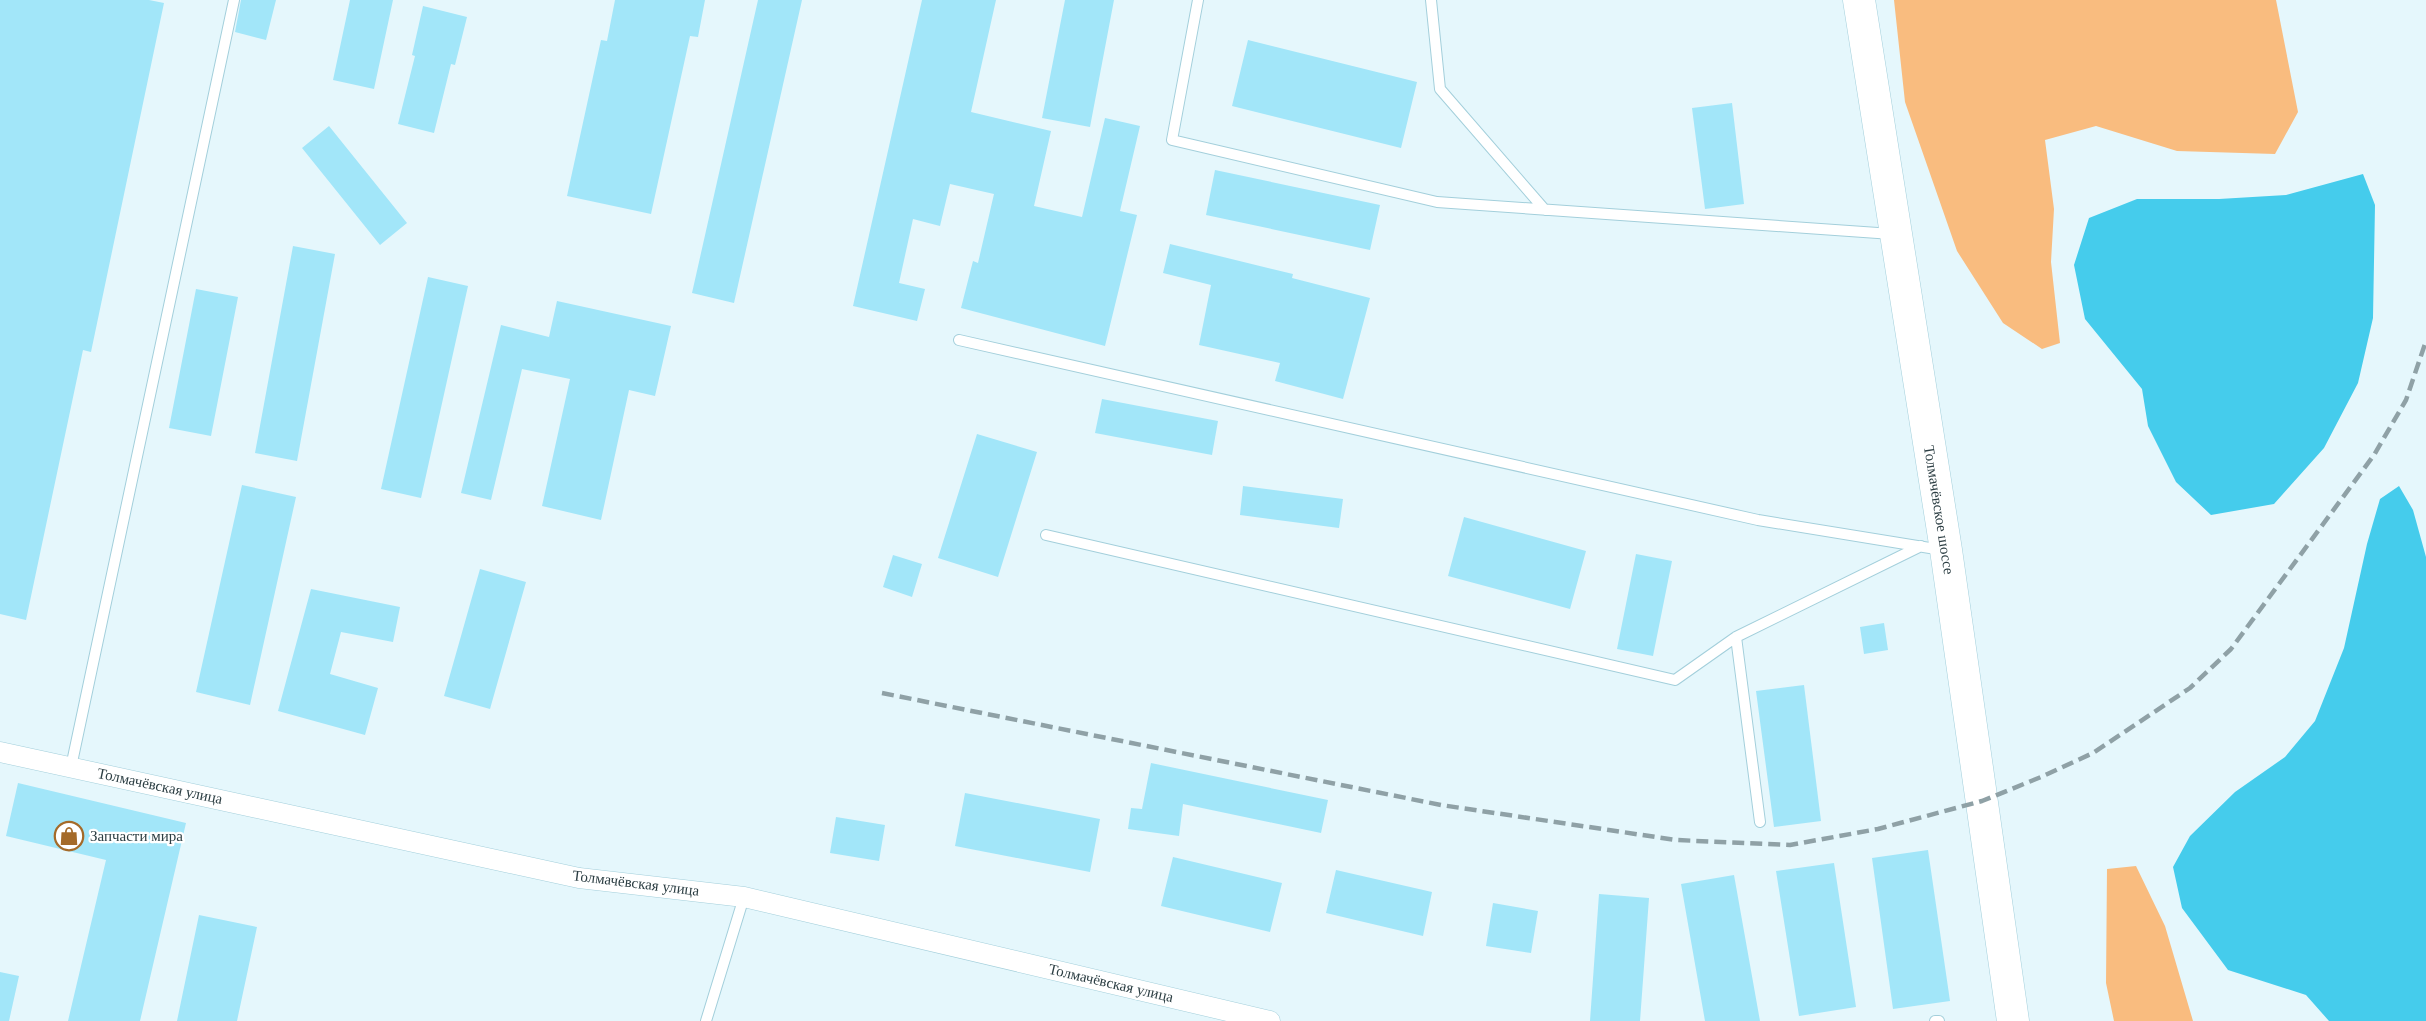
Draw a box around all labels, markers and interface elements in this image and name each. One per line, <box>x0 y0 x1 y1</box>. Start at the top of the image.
street label: Толмачёвское шоссе <box>1921 444 1957 576</box>
street label: Толмачёвская улица <box>96 765 224 807</box>
shop icon: Запчасти мира <box>53 820 85 852</box>
place label: Запчасти мира <box>90 828 183 844</box>
street label: Толмачёвская улица <box>572 867 701 899</box>
street label: Толмачёвская улица <box>1047 961 1175 1005</box>

